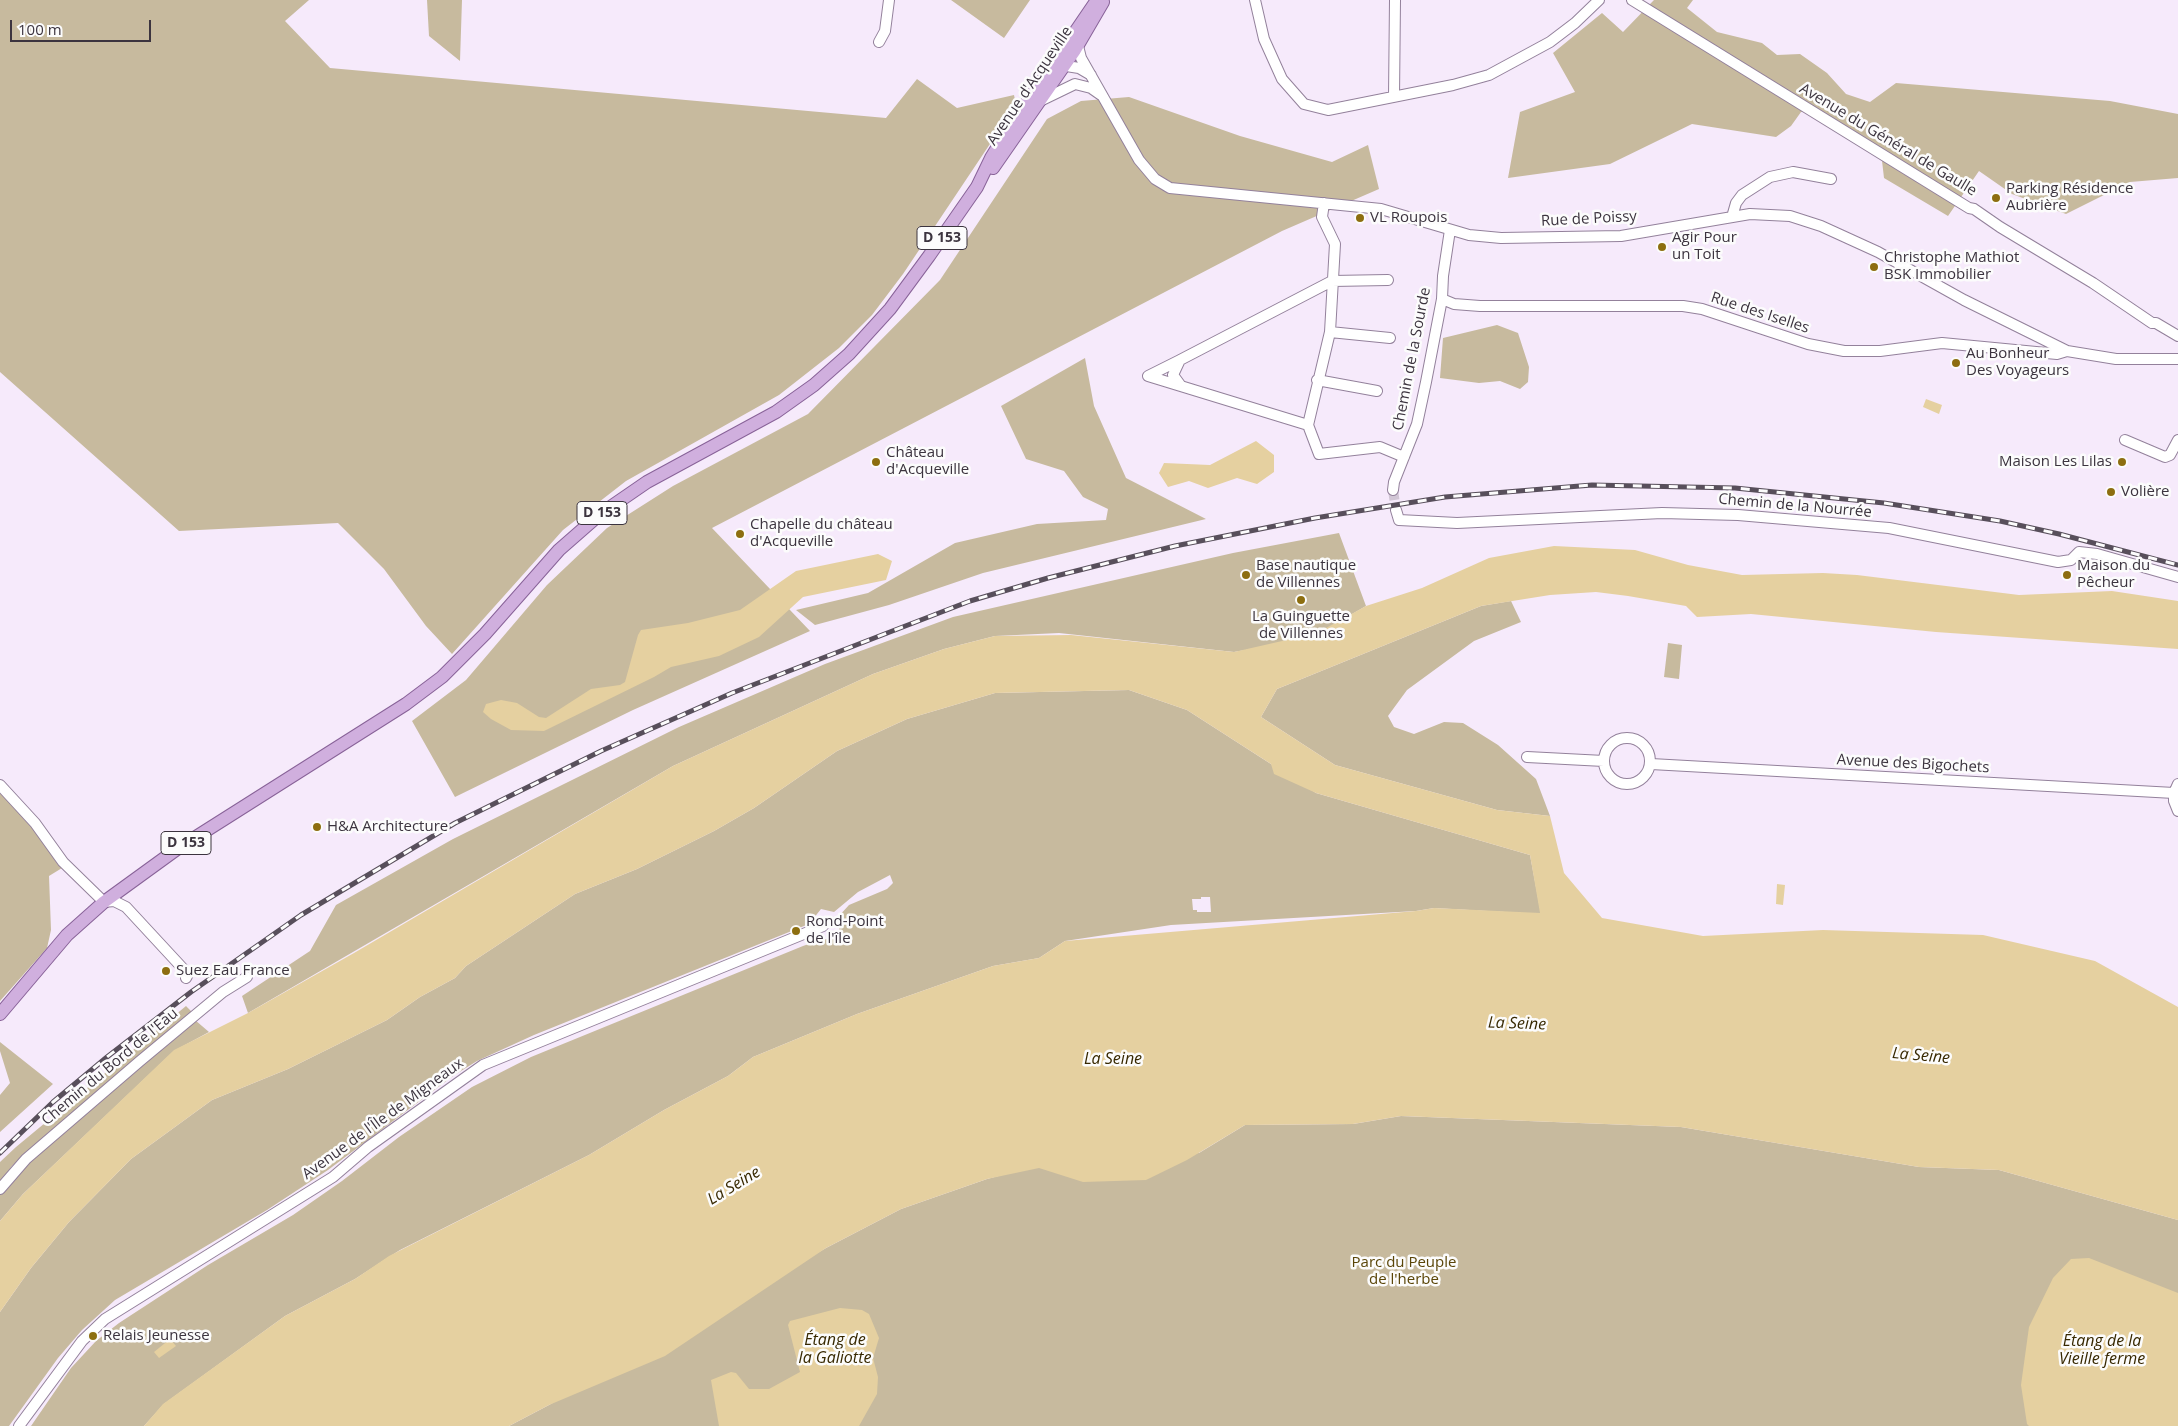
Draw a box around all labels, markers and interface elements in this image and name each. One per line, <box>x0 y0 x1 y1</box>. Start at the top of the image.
scale bar <box>12 10 154 42</box>
text: 100 m <box>18 19 62 39</box>
street label: Avenue d'Acqueville <box>984 23 1076 149</box>
street label: Avenue du Général de Gaulle <box>1796 80 1980 200</box>
place label: Parking Résidence Aubrière <box>2006 180 2133 215</box>
marker: Parking Résidence Aubrière <box>1990 192 2002 204</box>
street label: Rue de Poissy <box>1541 208 1637 230</box>
place label: VL Roupois <box>1370 209 1447 227</box>
marker: VL Roupois <box>1354 212 1366 224</box>
road number: D 153 <box>917 227 967 250</box>
place label: Agir Pour un Toit <box>1672 229 1737 264</box>
marker: Agir Pour un Toit <box>1656 241 1668 253</box>
place label: Christophe Mathiot BSK Immobilier <box>1884 249 2019 284</box>
marker: Christophe Mathiot BSK Immobilier <box>1868 261 1880 273</box>
street label: Chemin de la Sourde <box>1389 286 1435 432</box>
street label: Rue des Iselles <box>1709 289 1811 337</box>
place label: Au Bonheur Des Voyageurs <box>1966 345 2069 380</box>
marker: Au Bonheur Des Voyageurs <box>1950 357 1962 369</box>
place label: Château d'Acqueville <box>886 444 969 479</box>
place label: Maison Les Lilas <box>1999 453 2112 471</box>
marker: Château d'Acqueville <box>870 456 882 468</box>
marker: Maison Les Lilas <box>2116 456 2128 468</box>
place label: Volière <box>2121 483 2170 501</box>
marker: Volière <box>2105 486 2117 498</box>
street label: Chemin de la Nourrée <box>1718 490 1872 522</box>
road number: D 153 <box>577 502 627 524</box>
place label: Chapelle du château d'Acqueville <box>750 516 893 551</box>
marker: Chapelle du château d'Acqueville <box>734 528 746 540</box>
place label: Base nautique de Villennes <box>1256 557 1356 592</box>
place label: Maison du Pêcheur <box>2077 557 2150 592</box>
marker: Base nautique de Villennes <box>1240 569 1252 581</box>
marker: Maison du Pêcheur <box>2061 569 2073 581</box>
marker: La Guinguette de Villennes <box>1295 594 1307 606</box>
place label: La Guinguette de Villennes <box>1252 608 1350 643</box>
street label: Avenue des Bigochets <box>1836 751 1990 777</box>
place label: H&A Architecture <box>327 818 448 836</box>
marker: H&A Architecture <box>311 821 323 833</box>
road number: D 153 <box>161 831 211 854</box>
place label: Rond-Point de l'île <box>806 913 884 948</box>
marker: Rond-Point de l'île <box>790 925 802 937</box>
place label: Suez Eau France <box>176 962 290 980</box>
marker: Suez Eau France <box>160 965 172 977</box>
street label: Chemin du Bord de l'Eau <box>38 1005 182 1129</box>
water label: La Seine <box>1488 1013 1546 1035</box>
water label: La Seine <box>1891 1044 1951 1068</box>
water label: La Seine <box>1084 1049 1142 1069</box>
street label: Avenue de l'Île de Migneaux <box>299 1054 467 1184</box>
water label: La Seine <box>704 1163 764 1209</box>
park label: Parc du Peuple de l'herbe <box>1352 1254 1456 1289</box>
place label: Relais Jeunesse <box>103 1327 210 1345</box>
marker: Relais Jeunesse <box>87 1330 99 1342</box>
water label: Étang de la Galiotte <box>799 1330 871 1368</box>
water label: Étang de la Vieille ferme <box>2059 1331 2145 1369</box>

